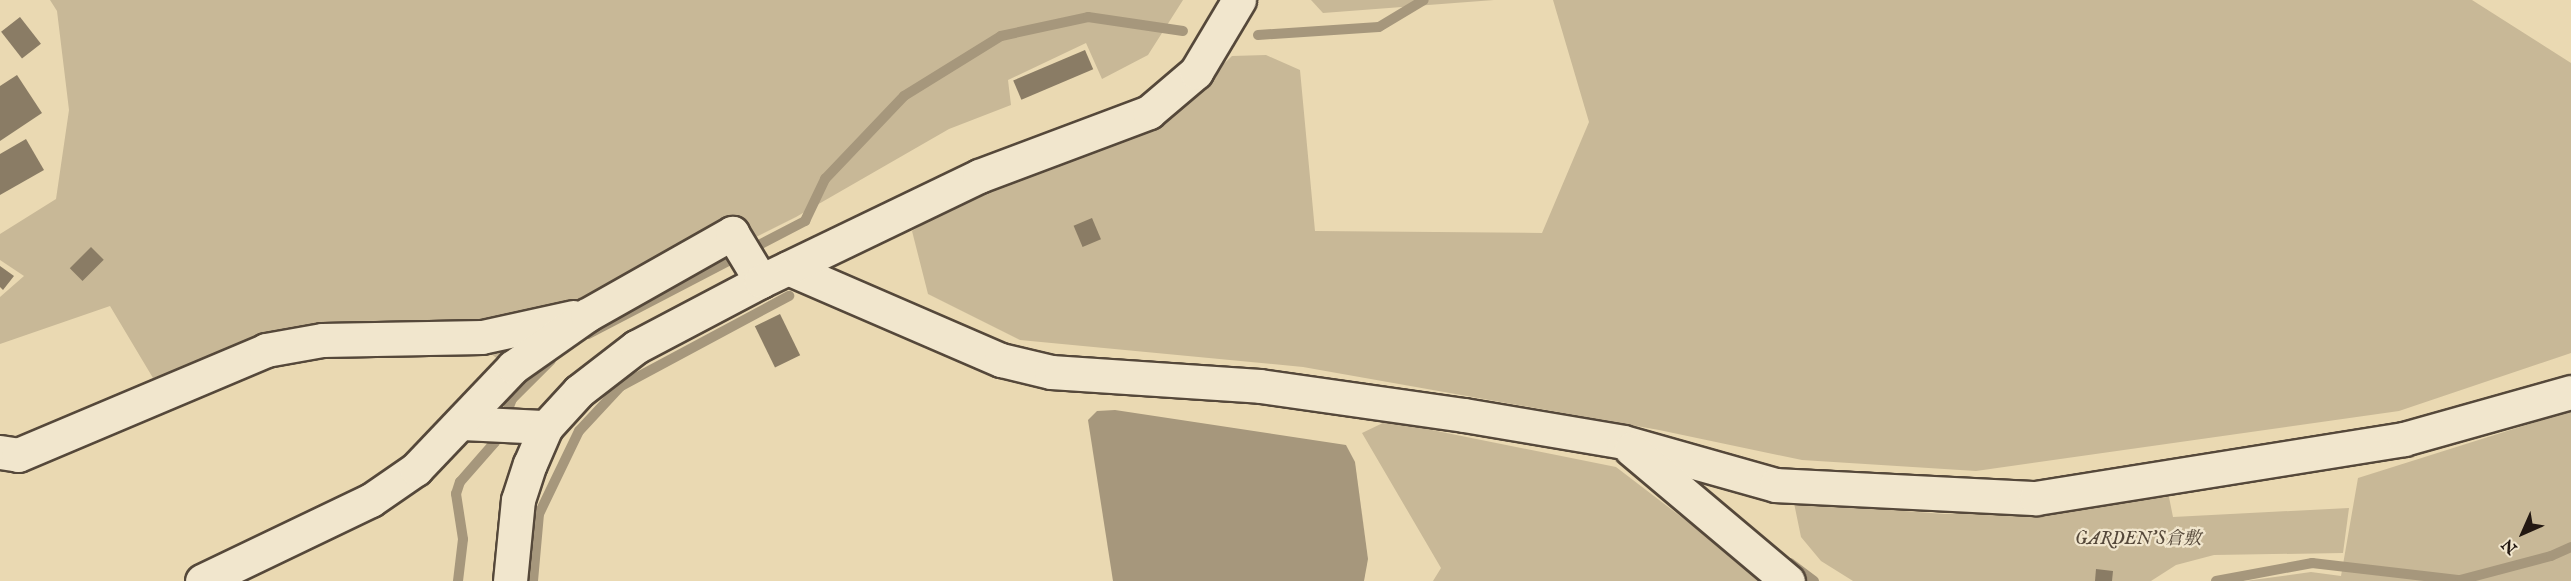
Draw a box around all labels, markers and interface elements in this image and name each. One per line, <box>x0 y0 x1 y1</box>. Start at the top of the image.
north arrow <box>2493 503 2553 563</box>
park label: GARDEN'S倉敷 <box>2075 529 2201 551</box>
text: N <box>2498 534 2522 558</box>

